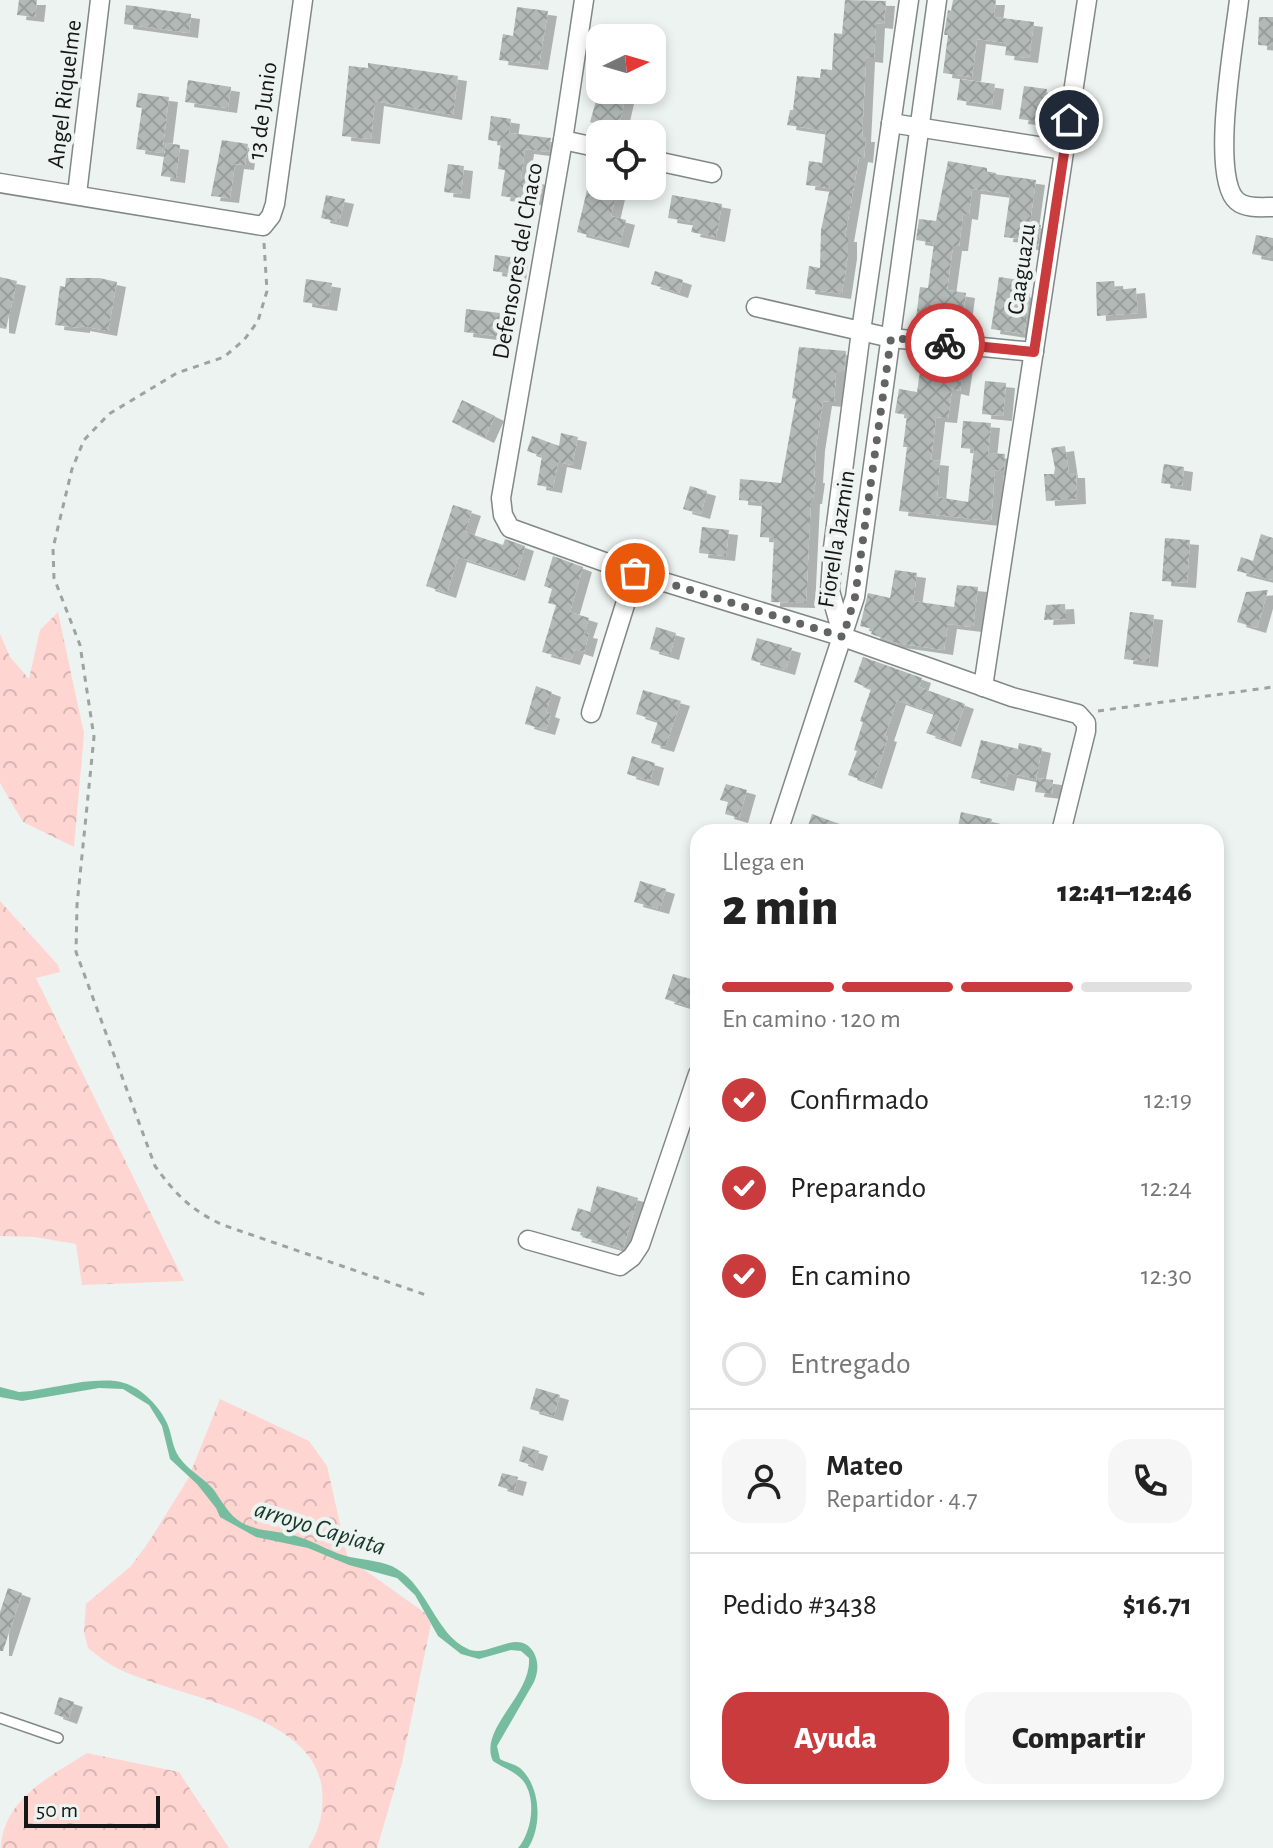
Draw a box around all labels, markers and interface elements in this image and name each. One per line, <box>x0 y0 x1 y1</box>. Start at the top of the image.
street label: Angel Riquelme <box>44 18 86 170</box>
north arrow <box>586 24 666 104</box>
map controls <box>586 24 666 200</box>
street label: 13 de Junio <box>244 60 282 162</box>
pin <box>1035 86 1103 154</box>
icon: home <box>1047 98 1091 142</box>
button: locate <box>586 120 666 200</box>
street label: Defensores del Chaco <box>489 161 547 361</box>
street label: Caaguazu <box>1004 222 1040 316</box>
courier <box>905 303 985 383</box>
icon: bike <box>923 321 967 365</box>
street label: Fiorella Jazmin <box>814 469 860 609</box>
pin <box>601 539 669 607</box>
icon: bag <box>613 551 657 595</box>
text: Llega en <box>722 849 805 875</box>
text: 12:41–12:46 <box>1057 877 1192 907</box>
text: 2 min <box>722 882 838 934</box>
text: En camino · 120 m <box>722 1006 901 1032</box>
icon: check <box>722 1078 766 1122</box>
text: Confirmado <box>790 1085 929 1115</box>
text: 12:19 <box>1144 1087 1192 1113</box>
icon: check <box>722 1166 766 1210</box>
text: Preparando <box>790 1173 926 1203</box>
text: 12:24 <box>1141 1175 1192 1201</box>
icon: check <box>722 1254 766 1298</box>
text: En camino <box>790 1261 911 1291</box>
text: 12:30 <box>1141 1263 1192 1289</box>
text: Entregado <box>790 1349 911 1379</box>
button: person <box>722 1439 806 1523</box>
button: phone <box>1108 1439 1192 1523</box>
text: Mateo <box>826 1451 903 1481</box>
text: Repartidor · 4.7 <box>826 1486 978 1512</box>
water label: arroyo Capiata <box>251 1496 389 1560</box>
text: Pedido #3438 <box>722 1590 877 1620</box>
text: $16.71 <box>1123 1590 1192 1620</box>
button: Ayuda <box>722 1692 949 1784</box>
button: Compartir <box>965 1692 1192 1784</box>
scale bar <box>24 1792 160 1828</box>
text: 50 m <box>36 1799 78 1821</box>

